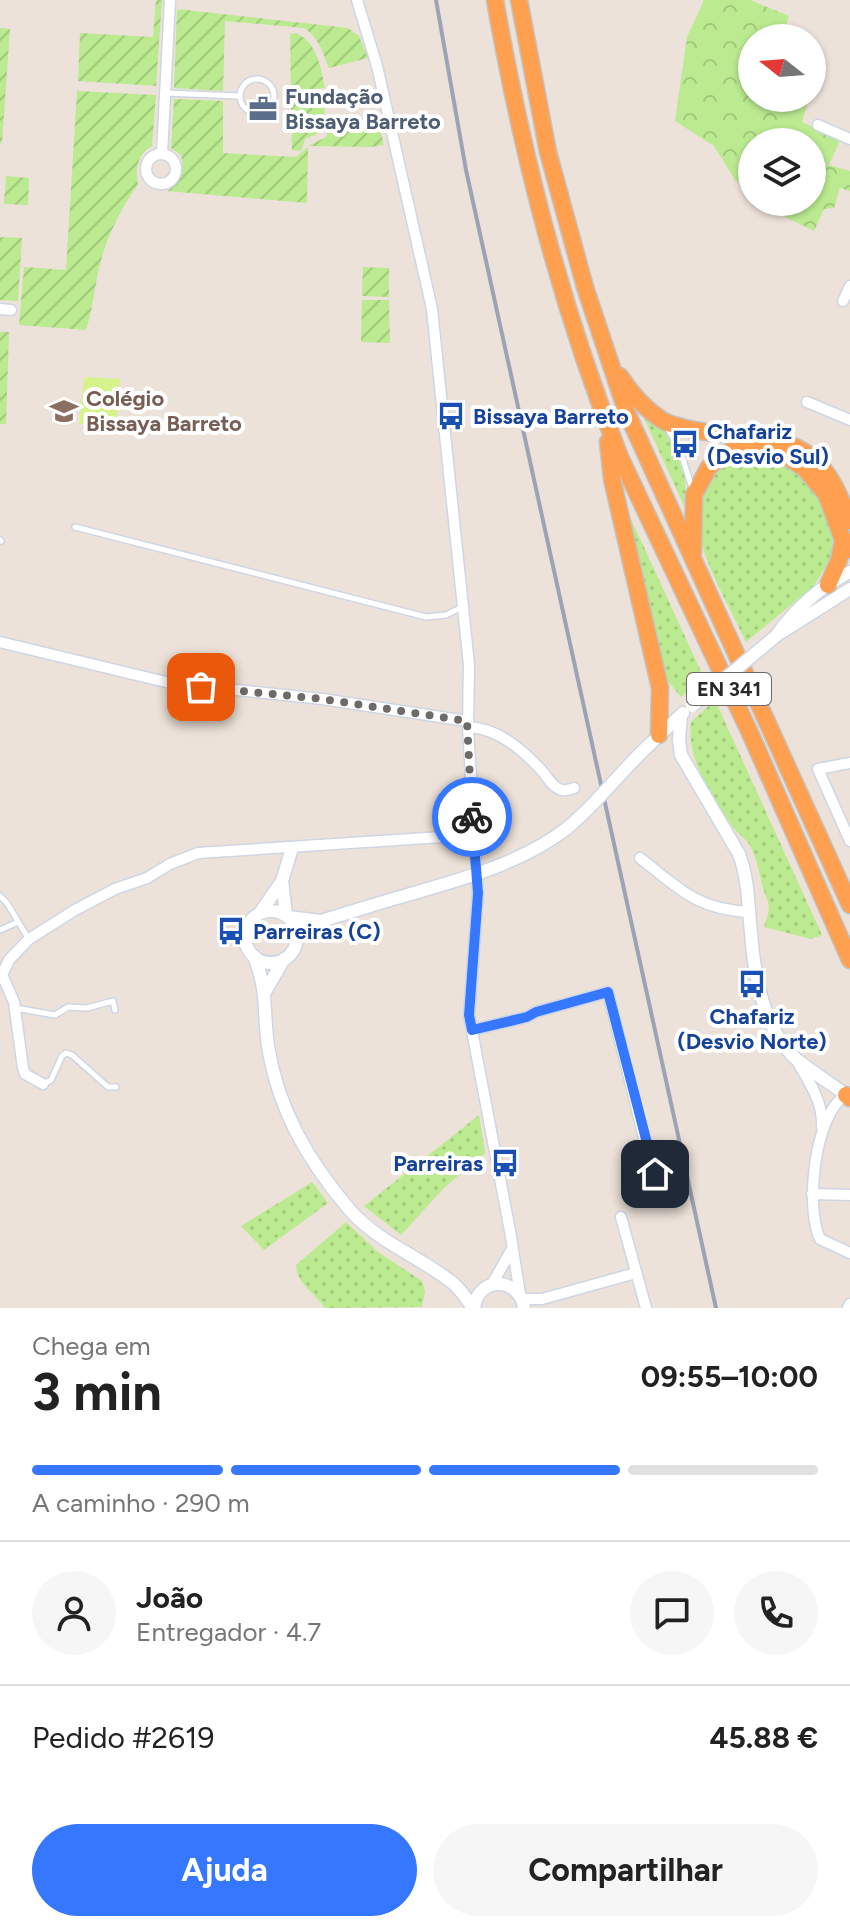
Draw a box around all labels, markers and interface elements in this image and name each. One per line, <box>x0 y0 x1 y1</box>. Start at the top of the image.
north arrow <box>738 24 826 112</box>
map controls <box>738 24 826 216</box>
place label: Fundação Bissaya Barreto <box>285 83 441 135</box>
office icon: Fundação Bissaya Barreto <box>248 94 278 124</box>
button: layers <box>738 128 826 216</box>
place label: Colégio Bissaya Barreto <box>86 385 242 437</box>
school or university icon: Colégio Bissaya Barreto <box>49 396 79 426</box>
bus stop icon: Bissaya Barreto <box>436 401 466 431</box>
place label: Bissaya Barreto <box>473 403 629 430</box>
place label: Chafariz (Desvio Sul) <box>707 418 829 470</box>
bus stop icon: Chafariz (Desvio Sul) <box>670 429 700 459</box>
pin <box>167 653 235 721</box>
icon: bag <box>179 665 223 709</box>
road number: EN 341 <box>687 673 771 705</box>
courier <box>432 777 512 857</box>
icon: bike <box>450 795 494 839</box>
bus stop icon: Parreiras (C) <box>216 916 246 946</box>
place label: Parreiras (C) <box>253 918 381 945</box>
bus stop icon: Chafariz (Desvio Norte) <box>737 969 767 999</box>
place label: Chafariz (Desvio Norte) <box>677 1003 827 1055</box>
pin <box>621 1140 689 1208</box>
bus stop icon: Parreiras <box>490 1148 520 1178</box>
place label: Parreiras <box>393 1150 483 1177</box>
icon: home <box>633 1152 677 1196</box>
text: Chega em <box>32 1330 151 1362</box>
text: 09:55–10:00 <box>641 1358 818 1395</box>
text: 3 min <box>32 1361 162 1423</box>
text: A caminho · 290 m <box>32 1487 250 1519</box>
button: person <box>32 1571 116 1655</box>
button: chat <box>630 1571 714 1655</box>
button: phone <box>734 1571 818 1655</box>
text: João <box>136 1579 203 1616</box>
text: Entregador · 4.7 <box>136 1616 321 1648</box>
text: Pedido #2619 <box>32 1719 214 1756</box>
text: 45.88 € <box>709 1719 818 1756</box>
button: Ajuda <box>32 1824 417 1916</box>
button: Compartilhar <box>433 1824 818 1916</box>

